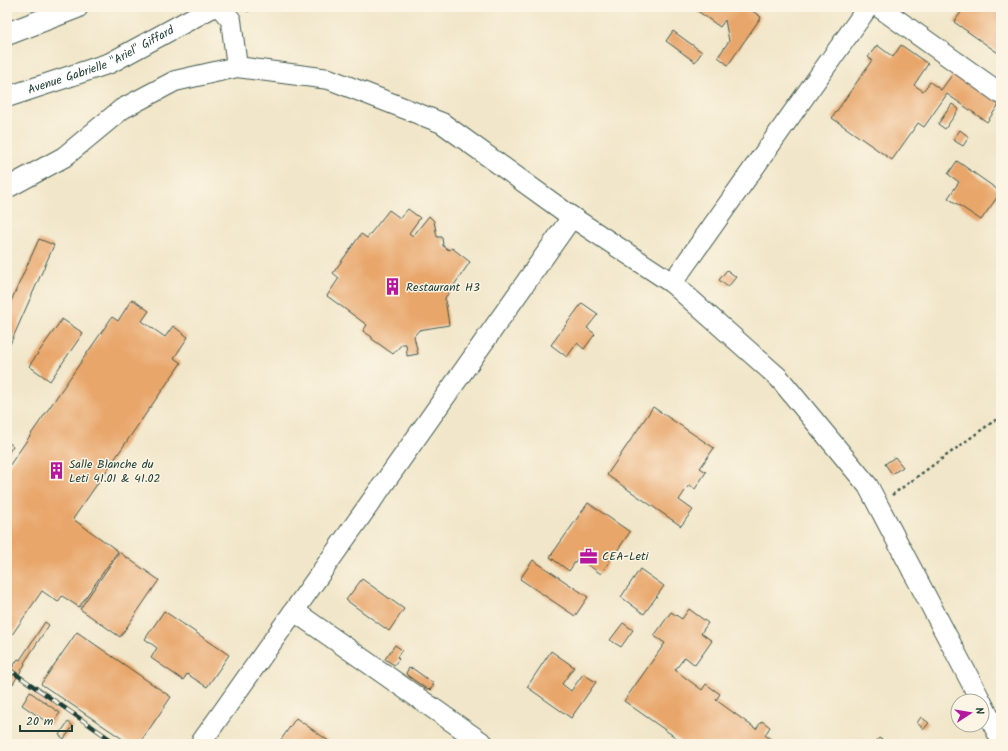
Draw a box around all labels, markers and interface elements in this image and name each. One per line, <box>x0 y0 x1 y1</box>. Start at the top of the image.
street label: Avenue Gabrielle "Ariel" Giffard <box>25 20 179 100</box>
building icon: Restaurant H3 <box>383 277 403 297</box>
place label: Restaurant H3 <box>406 278 480 297</box>
place label: Salle Blanche du Leti 41.01 & 41.02 <box>69 455 161 488</box>
building icon: Salle Blanche du Leti 41.01 & 41.02 <box>46 461 66 481</box>
office icon: CEA-Leti <box>579 546 599 566</box>
place label: CEA-Leti <box>602 547 650 566</box>
north arrow <box>950 693 990 733</box>
text: N <box>969 706 988 716</box>
scale bar <box>20 707 72 733</box>
text: 20 m <box>26 712 54 731</box>

